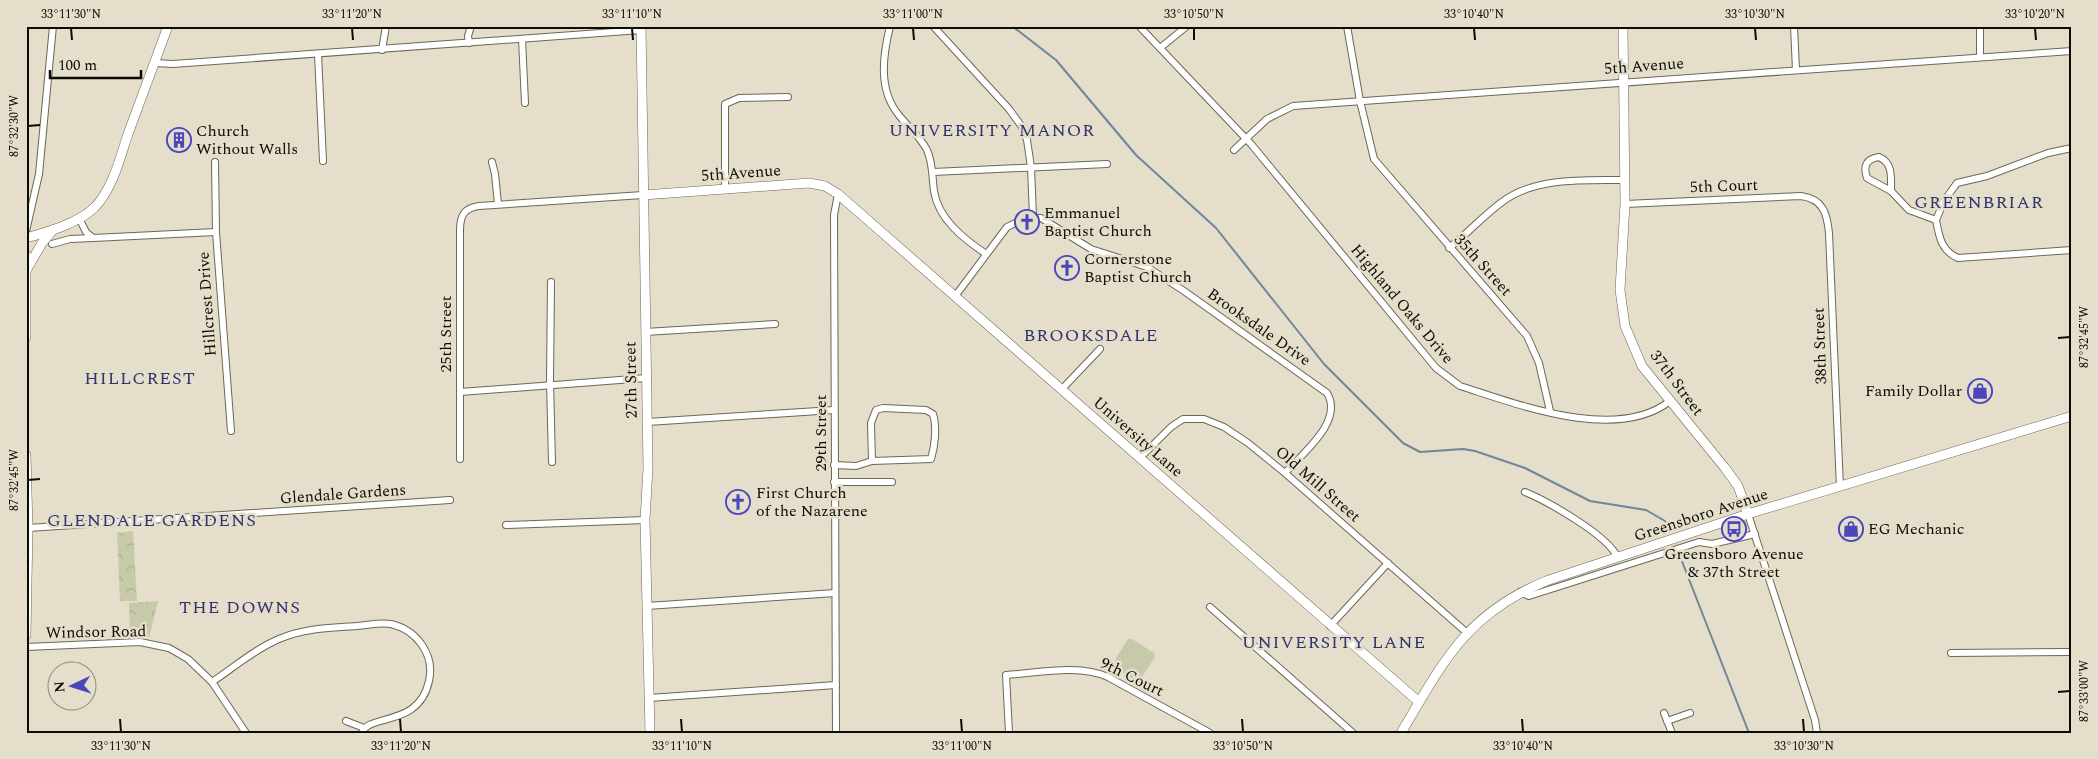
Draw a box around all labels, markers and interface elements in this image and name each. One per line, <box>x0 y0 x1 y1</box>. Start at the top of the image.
text: 33°11'30"N <box>41 5 101 24</box>
text: 33°11'20"N <box>322 5 382 24</box>
text: 33°11'10"N <box>602 5 662 24</box>
text: 33°11'00"N <box>883 5 943 24</box>
text: 33°10'50"N <box>1164 5 1224 24</box>
text: 33°10'40"N <box>1444 5 1504 24</box>
text: 33°10'30"N <box>1725 5 1785 24</box>
text: 33°10'20"N <box>2005 5 2065 24</box>
scale bar <box>50 48 141 80</box>
street label: 5th Avenue <box>1603 51 1685 81</box>
text: 100 m <box>58 54 97 77</box>
text: 87°32'30"W <box>5 95 24 157</box>
district label: UNIVERSITY MANOR <box>889 117 1095 144</box>
place label: Church Without Walls <box>196 119 298 161</box>
building icon: Church Without Walls <box>166 127 192 153</box>
street label: 5th Avenue <box>700 158 782 188</box>
street label: 5th Court <box>1689 173 1759 199</box>
district label: GREENBRIAR <box>1914 189 2044 216</box>
place label: Emmanuel Baptist Church <box>1044 201 1152 243</box>
church icon: Emmanuel Baptist Church <box>1014 209 1040 235</box>
street label: 35th Street <box>1448 228 1518 302</box>
street label: Highland Oaks Drive <box>1345 239 1459 369</box>
place label: Cornerstone Baptist Church <box>1084 247 1192 289</box>
street label: Hillcrest Drive <box>191 251 223 357</box>
church icon: Cornerstone Baptist Church <box>1054 255 1080 281</box>
street label: Brooksdale Drive <box>1202 282 1316 372</box>
street label: 25th Street <box>434 295 458 372</box>
text: 87°32'45"W <box>2075 306 2094 368</box>
street label: 38th Street <box>1807 307 1833 385</box>
district label: BROOKSDALE <box>1023 322 1159 349</box>
street label: 27th Street <box>618 341 644 419</box>
street label: 37th Street <box>1644 345 1710 421</box>
district label: HILLCREST <box>84 365 196 392</box>
shop icon: Family Dollar <box>1967 378 1993 404</box>
place label: Family Dollar <box>1865 379 1962 403</box>
street label: University Lane <box>1088 391 1188 483</box>
street label: 29th Street <box>809 394 833 471</box>
street label: Old Mill Street <box>1270 440 1366 528</box>
text: 87°32'45"W <box>5 449 24 511</box>
street label: Glendale Gardens <box>279 478 407 510</box>
place label: First Church of the Nazarene <box>756 481 868 523</box>
street label: Greensboro Avenue <box>1631 482 1771 548</box>
church icon: First Church of the Nazarene <box>725 489 751 515</box>
district label: GLENDALE GARDENS <box>47 507 257 534</box>
bus stop icon: Greensboro Avenue & 37th Street <box>1721 516 1747 542</box>
shop icon: EG Mechanic <box>1838 516 1864 542</box>
place label: EG Mechanic <box>1868 517 1964 541</box>
place label: Greensboro Avenue & 37th Street <box>1664 542 1804 584</box>
district label: THE DOWNS <box>179 594 301 621</box>
street label: Windsor Road <box>45 619 147 645</box>
district label: UNIVERSITY LANE <box>1242 629 1426 656</box>
street label: 9th Court <box>1096 651 1168 703</box>
text: 87°33'00"W <box>2075 660 2094 722</box>
north arrow <box>48 662 98 712</box>
text: N <box>49 680 70 693</box>
text: 33°11'30"N <box>91 737 151 756</box>
text: 33°11'20"N <box>371 737 431 756</box>
text: 33°11'10"N <box>652 737 712 756</box>
text: 33°11'00"N <box>932 737 992 756</box>
text: 33°10'50"N <box>1213 737 1273 756</box>
text: 33°10'40"N <box>1493 737 1553 756</box>
text: 33°10'30"N <box>1774 737 1834 756</box>

